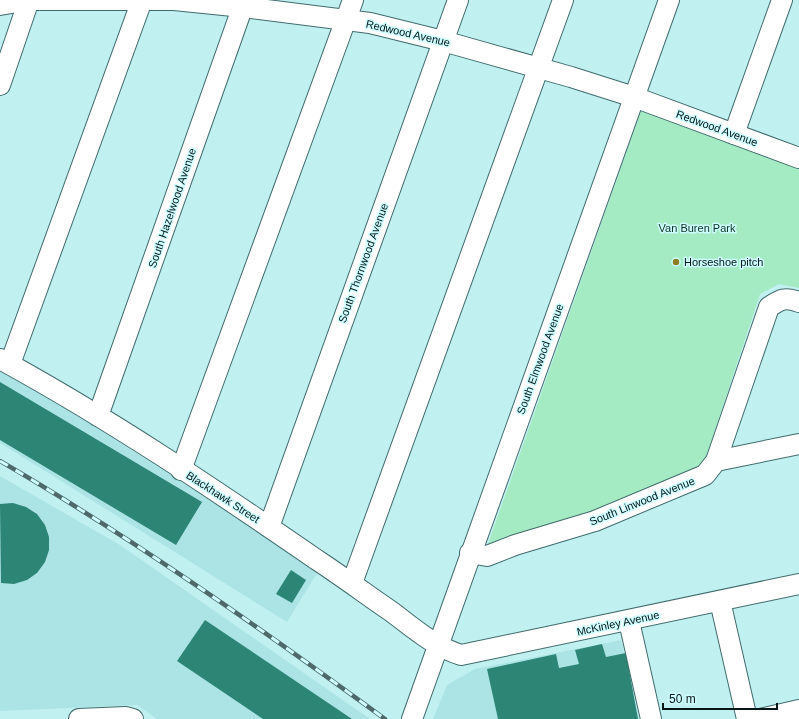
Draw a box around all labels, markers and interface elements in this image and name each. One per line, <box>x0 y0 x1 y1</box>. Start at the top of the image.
street label: Redwood Avenue <box>365 17 451 49</box>
street label: Redwood Avenue <box>675 108 759 148</box>
street label: South Hazelwood Avenue <box>146 147 198 269</box>
street label: South Thornwood Avenue <box>336 202 390 324</box>
park label: Van Buren Park <box>659 222 736 234</box>
place label: Horseshoe pitch <box>684 256 764 268</box>
marker: Horseshoe pitch <box>671 257 681 267</box>
street label: South Elmwood Avenue <box>514 302 566 416</box>
street label: Blackhawk Street <box>184 469 262 525</box>
street label: South Linwood Avenue <box>588 474 696 528</box>
street label: McKinley Avenue <box>576 608 660 638</box>
scale bar <box>663 685 777 711</box>
text: 50 m <box>669 692 696 706</box>

